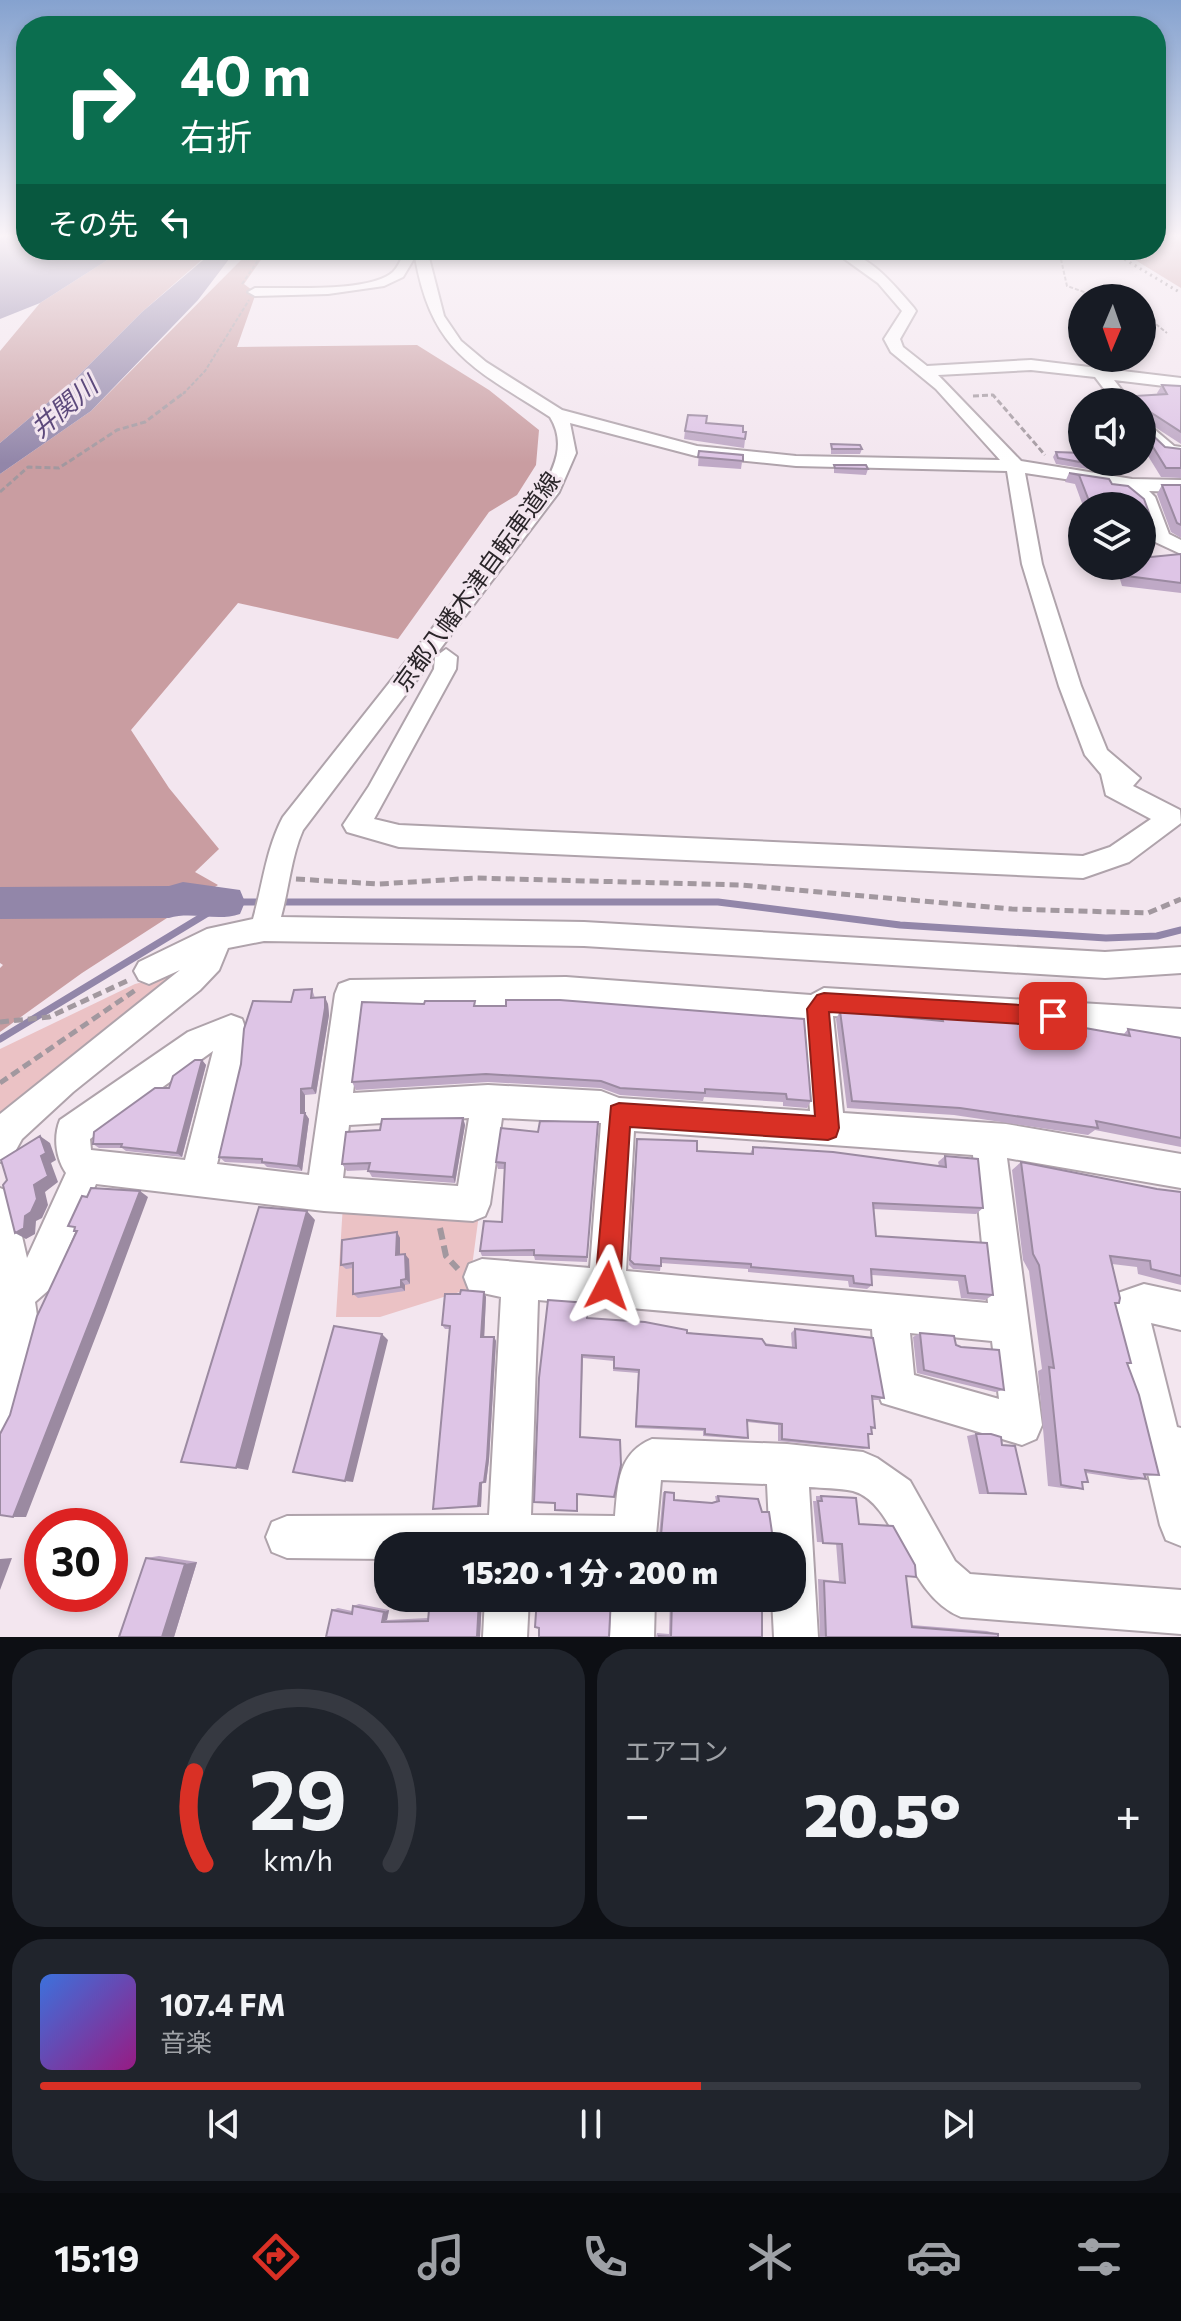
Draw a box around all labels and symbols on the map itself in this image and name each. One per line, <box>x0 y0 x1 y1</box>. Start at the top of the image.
north arrow <box>1068 284 1156 372</box>
water label: 井関川 <box>23 367 105 443</box>
street label: 京都八幡木津自転車道線 <box>386 466 565 696</box>
pin <box>1019 982 1087 1050</box>
position arrow <box>565 1244 649 1328</box>
speed limit sign: 30 <box>24 1508 128 1612</box>

